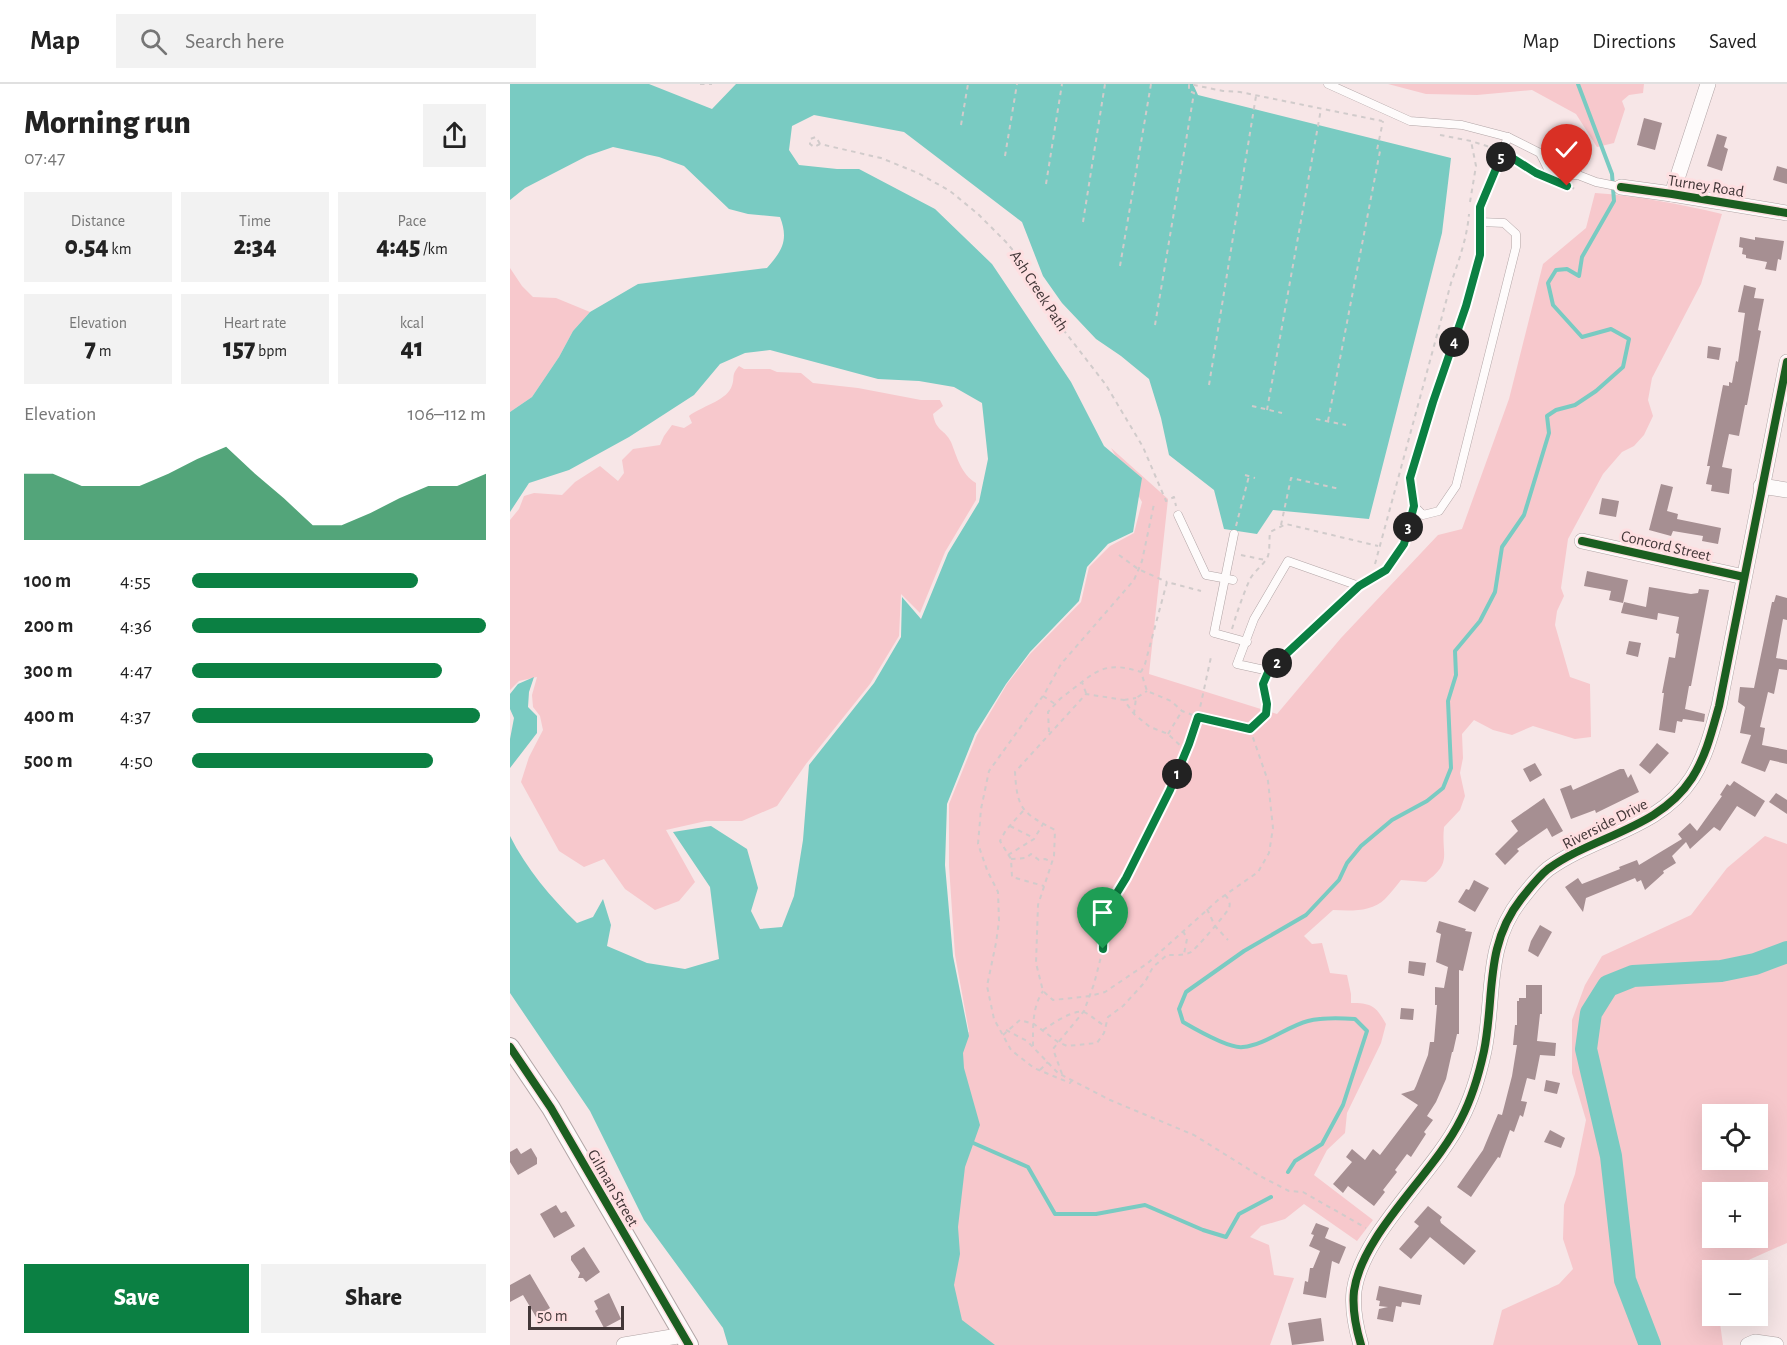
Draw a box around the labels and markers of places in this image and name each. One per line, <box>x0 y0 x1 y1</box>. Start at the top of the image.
pin <box>1541 124 1592 186</box>
pin: 5 <box>1486 142 1516 172</box>
pin: 4 <box>1439 327 1469 357</box>
pin: 3 <box>1393 512 1423 542</box>
pin: 2 <box>1262 648 1292 678</box>
pin: 1 <box>1162 759 1192 789</box>
pin <box>1077 887 1128 949</box>

